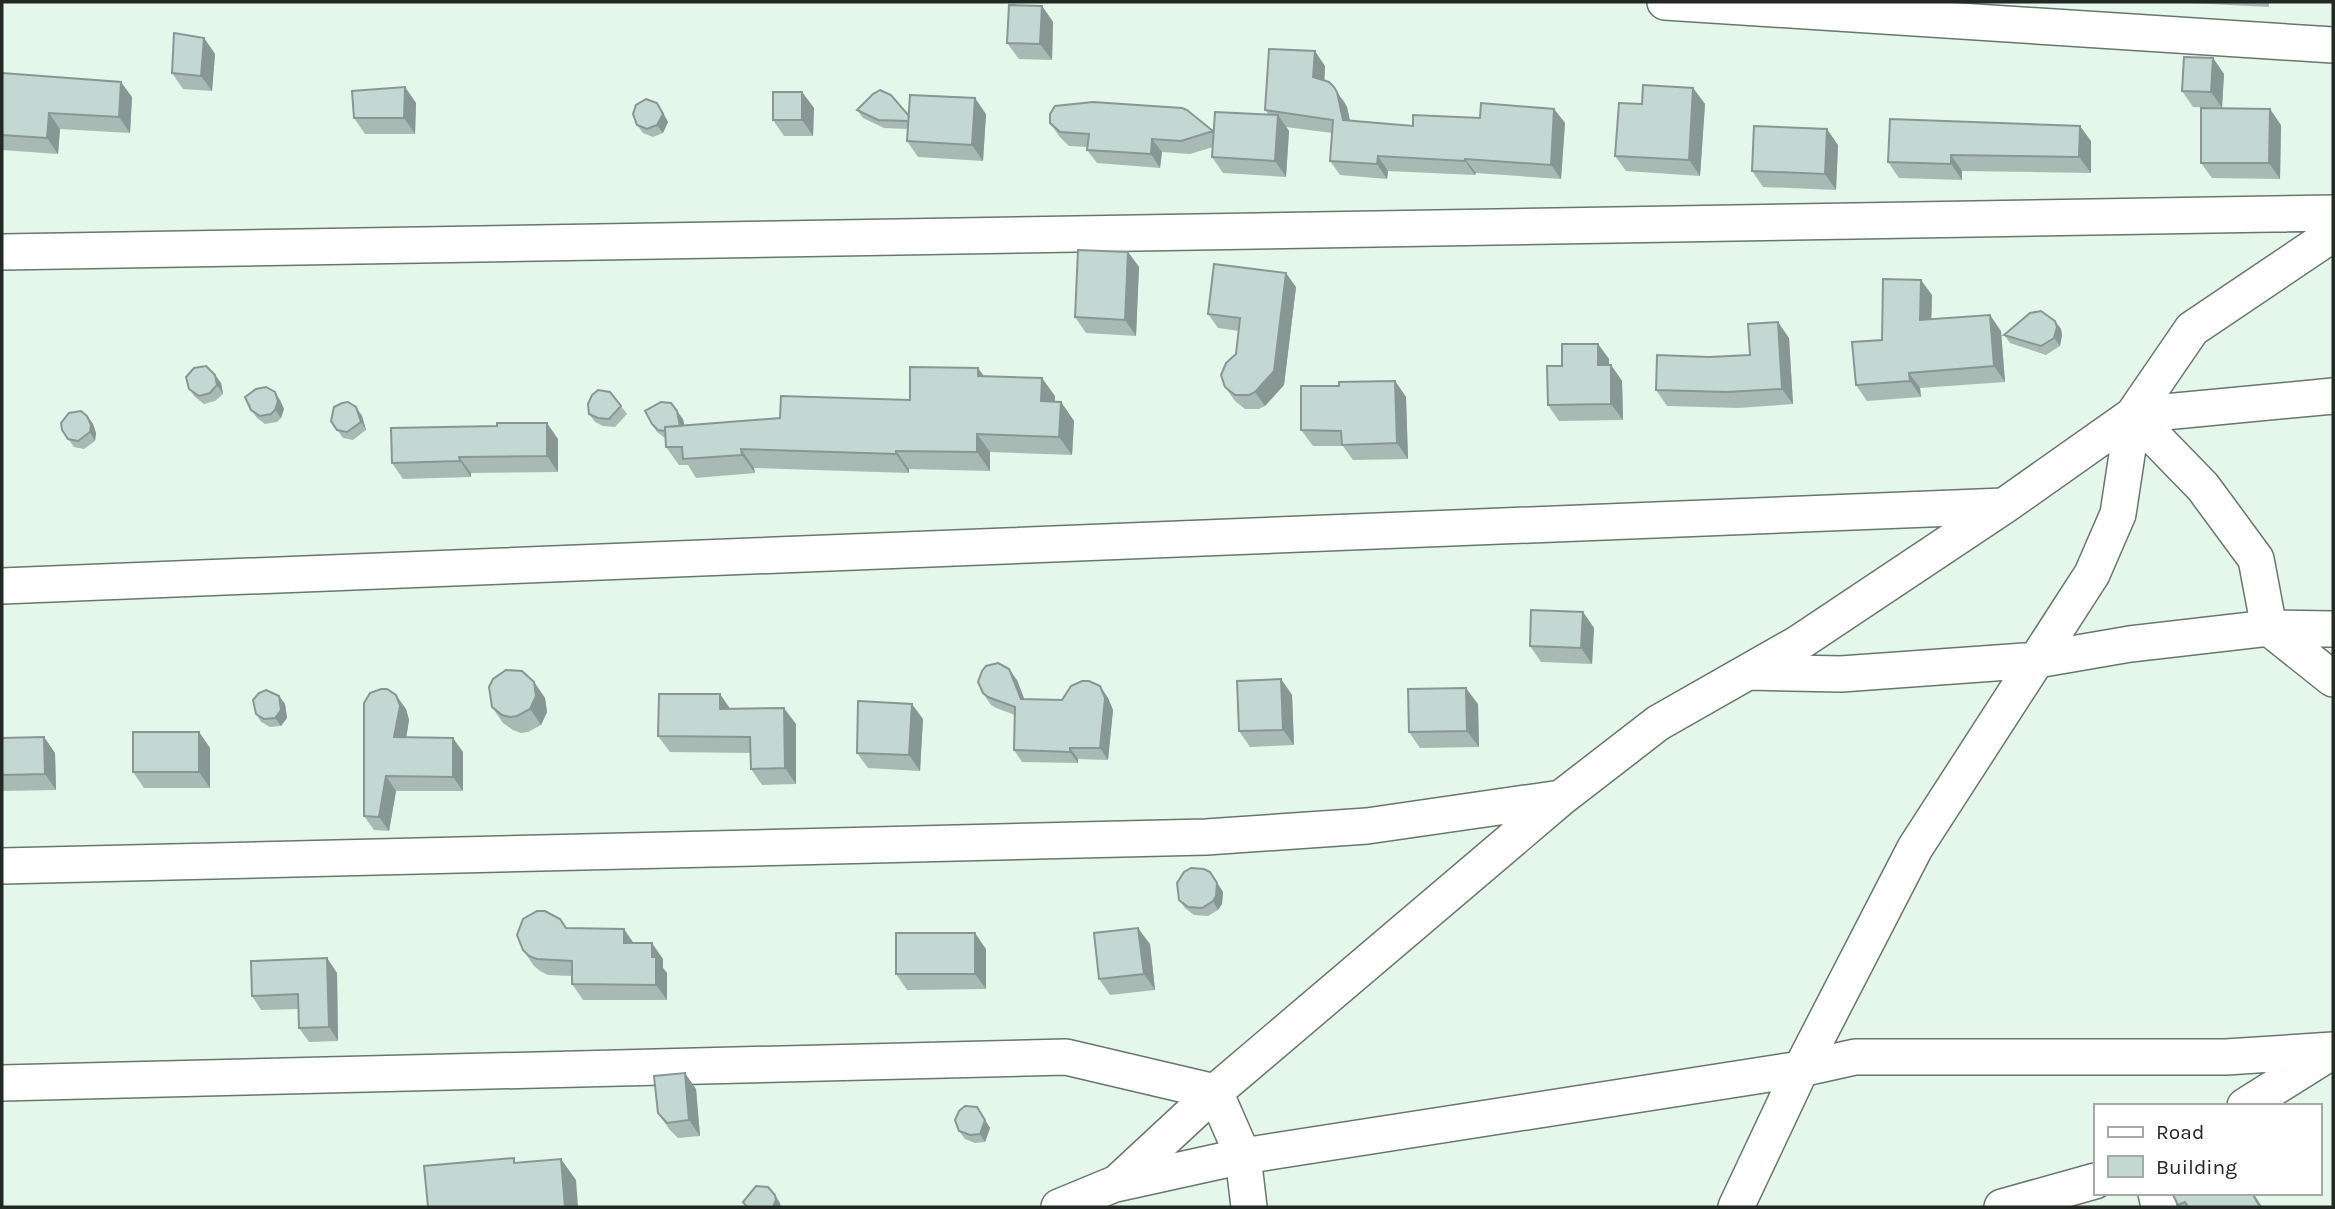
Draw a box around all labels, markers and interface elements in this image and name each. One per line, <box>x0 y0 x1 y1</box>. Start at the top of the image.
legend <box>2094 1104 2321 1195</box>
text: Road <box>2156 1120 2204 1144</box>
text: Building <box>2156 1155 2237 1179</box>

